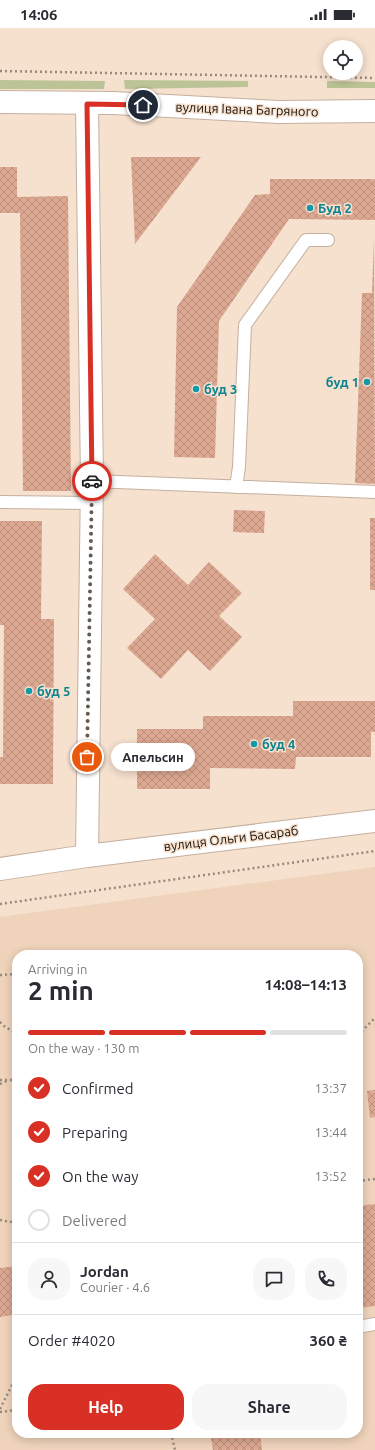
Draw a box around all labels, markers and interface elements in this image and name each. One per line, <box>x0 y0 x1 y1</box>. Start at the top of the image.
text: 14:06 <box>20 6 58 23</box>
map controls <box>323 40 363 80</box>
button: locate <box>323 40 363 80</box>
pin <box>126 88 160 122</box>
icon: home <box>132 94 154 116</box>
street label: вулиця Івана Багряного <box>175 100 319 118</box>
place label: Буд 2 <box>318 201 352 215</box>
marker: Буд 2 <box>305 203 315 213</box>
place label: буд 1 <box>326 375 359 389</box>
marker: буд 1 <box>362 377 372 387</box>
place label: буд 3 <box>204 382 237 396</box>
marker: буд 3 <box>191 384 201 394</box>
courier <box>72 461 112 501</box>
icon: car <box>81 470 103 492</box>
place label: буд 5 <box>37 684 70 698</box>
marker: буд 5 <box>24 686 34 696</box>
place label: буд 4 <box>262 737 295 751</box>
marker: буд 4 <box>249 739 259 749</box>
pin <box>70 740 104 774</box>
callout: Апельсин <box>111 743 195 771</box>
icon: bag <box>76 746 98 768</box>
text: Апельсин <box>122 750 184 764</box>
street label: вулиця Ольги Басараб <box>163 823 299 853</box>
text: Arriving in <box>28 962 87 976</box>
text: 2 min <box>28 976 94 1005</box>
text: 14:08–14:13 <box>264 976 347 993</box>
text: On the way · 130 m <box>28 1041 140 1055</box>
icon: check <box>28 1077 50 1099</box>
text: Confirmed <box>62 1080 134 1097</box>
text: 13:37 <box>314 1081 347 1095</box>
icon: check <box>28 1121 50 1143</box>
text: Preparing <box>62 1124 128 1141</box>
text: 13:44 <box>314 1125 347 1139</box>
icon: check <box>28 1165 50 1187</box>
text: On the way <box>62 1168 138 1185</box>
text: 13:52 <box>314 1169 347 1183</box>
text: Delivered <box>62 1212 127 1229</box>
button: person <box>28 1258 70 1300</box>
button: chat <box>253 1258 295 1300</box>
button: phone <box>305 1258 347 1300</box>
text: Jordan <box>80 1263 129 1280</box>
text: Courier · 4.6 <box>80 1280 150 1294</box>
text: Order #4020 <box>28 1332 115 1349</box>
text: 360 ₴ <box>310 1332 347 1349</box>
button: Help <box>28 1384 184 1430</box>
button: Share <box>192 1384 347 1430</box>

